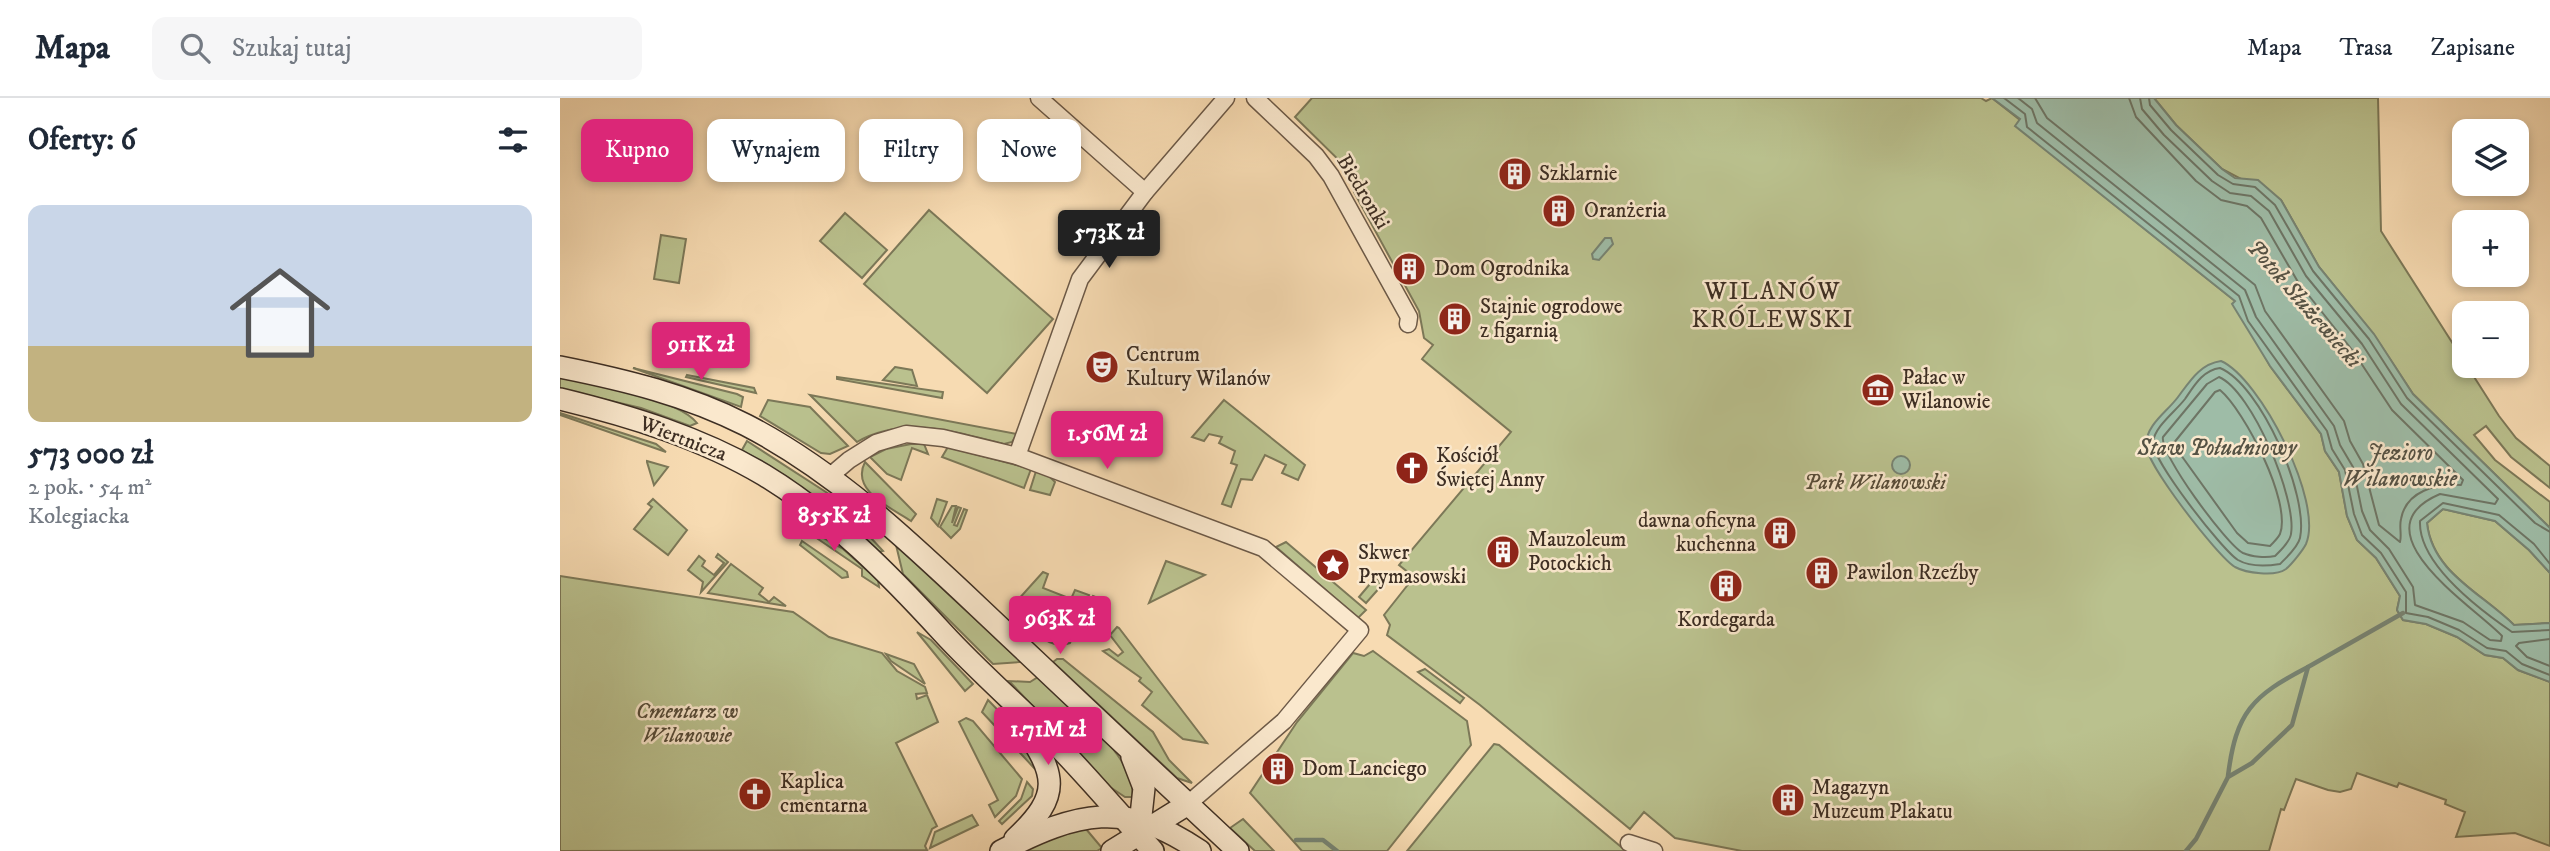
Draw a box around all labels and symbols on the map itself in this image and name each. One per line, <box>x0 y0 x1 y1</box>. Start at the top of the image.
street label: Biedronki <box>1331 150 1395 234</box>
building icon: Szklarnie <box>1496 155 1534 193</box>
place label: Szklarnie <box>1539 161 1618 187</box>
building icon: Oranżeria <box>1540 192 1578 230</box>
place label: Oranżeria <box>1584 198 1667 224</box>
pin: 573K zł <box>1044 211 1174 270</box>
water label: Potok Służewiecki <box>2240 234 2369 376</box>
building icon: Dom Ogrodnika <box>1390 250 1428 288</box>
place label: Dom Ogrodnika <box>1434 256 1570 282</box>
district label: WILANÓW KRÓLEWSKI <box>1692 276 1854 335</box>
place label: Stajnie ogrodowe z figarnią <box>1480 294 1623 344</box>
building icon: Stajnie ogrodowe z figarnią <box>1436 300 1474 338</box>
pin: 911K zł <box>636 322 766 382</box>
place label: Centrum Kultury Wilanów <box>1126 342 1271 392</box>
theatre icon: Centrum Kultury Wilanów <box>1083 348 1121 386</box>
place label: Pałac w Wilanowie <box>1901 365 1991 415</box>
museum icon: Pałac w Wilanowie <box>1859 371 1897 409</box>
street label: Wiertnicza <box>635 410 730 468</box>
pin: 1.56M zł <box>1035 412 1179 471</box>
water label: Staw Południowy <box>2136 434 2298 463</box>
water label: Jezioro Wilanowskie <box>2343 439 2458 494</box>
place label: Kościół Świętej Anny <box>1436 443 1546 493</box>
church icon: Kościół Świętej Anny <box>1393 449 1431 487</box>
park label: Park Wilanowski <box>1804 470 1947 496</box>
pin: 855K zł <box>769 494 899 553</box>
place label: dawna oficyna kuchenna <box>1638 508 1756 558</box>
building icon: dawna oficyna kuchenna <box>1761 514 1799 552</box>
place label: Mauzoleum Potockich <box>1528 527 1627 577</box>
building icon: Mauzoleum Potockich <box>1484 533 1522 571</box>
place label: Skwer Prymasowski <box>1358 540 1466 590</box>
place icon: Skwer Prymasowski <box>1314 546 1352 584</box>
building icon: Pawilon Rzeźby <box>1803 554 1841 592</box>
place label: Pawilon Rzeźby <box>1846 560 1979 586</box>
building icon: Kordegarda <box>1707 567 1745 605</box>
pin: 963K zł <box>995 596 1125 656</box>
place label: Kordegarda <box>1677 607 1775 633</box>
park label: Cmentarz w Wilanowie <box>636 699 738 749</box>
pin: 1.71M zł <box>976 708 1120 767</box>
building icon: Dom Lanciego <box>1259 750 1297 788</box>
place label: Dom Lanciego <box>1302 756 1427 782</box>
place label: Kaplica cmentarna <box>780 769 868 819</box>
church icon: Kaplica cmentarna <box>736 775 774 813</box>
place label: Magazyn Muzeum Plakatu <box>1812 775 1953 825</box>
building icon: Magazyn Muzeum Plakatu <box>1769 781 1807 819</box>

